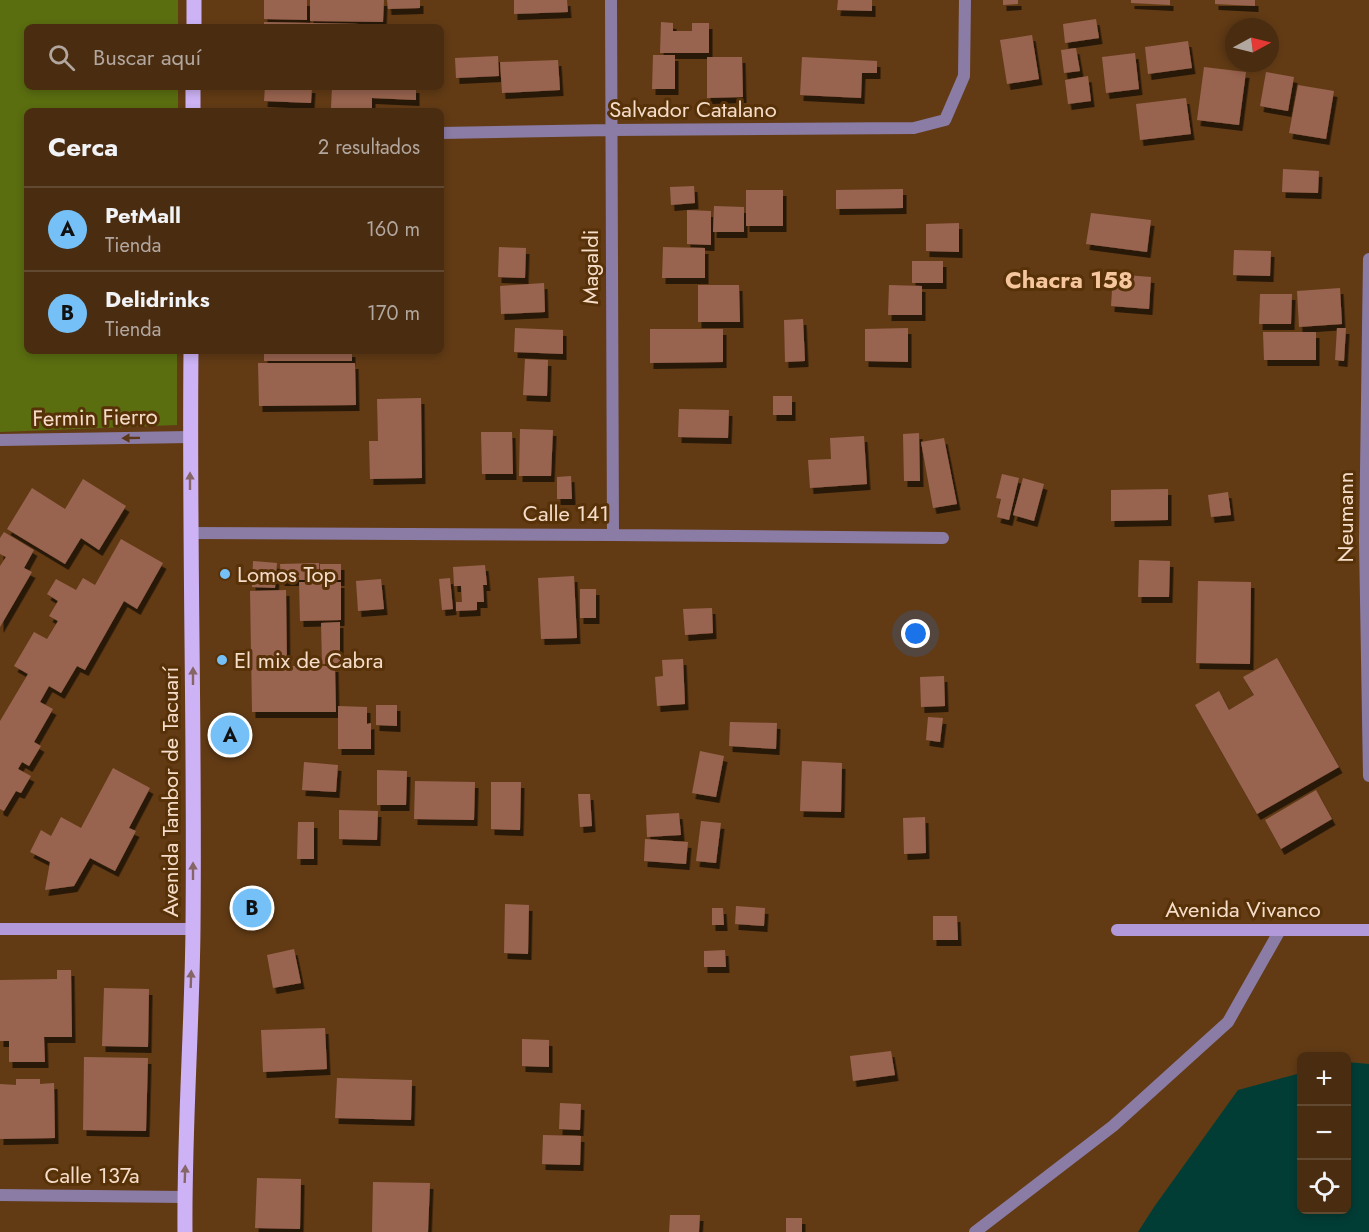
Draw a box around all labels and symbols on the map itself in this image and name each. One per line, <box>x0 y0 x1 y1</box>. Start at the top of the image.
north arrow <box>1225 18 1279 72</box>
street label: Salvador Catalano <box>609 93 777 125</box>
street label: Magaldi <box>574 230 606 304</box>
district label: Chacra 158 <box>1005 262 1133 297</box>
street label: Fermin Fierro <box>32 400 158 434</box>
one-way arrow <box>122 433 141 442</box>
one-way arrow <box>185 471 195 490</box>
street label: Neumann <box>1329 472 1361 562</box>
street label: Calle 141 <box>523 497 609 529</box>
place label: Lomos Top <box>237 558 336 590</box>
marker: Lomos Top <box>218 567 232 581</box>
your location <box>901 619 930 648</box>
place label: El mix de Cabra <box>234 644 383 676</box>
marker: El mix de Cabra <box>215 653 229 667</box>
street label: Avenida Tambor de Tacuarí <box>154 665 186 917</box>
one-way arrow <box>188 666 198 685</box>
pin: A <box>210 712 250 758</box>
one-way arrow <box>188 861 198 880</box>
pin: B <box>232 886 272 930</box>
street label: Avenida Vivanco <box>1165 893 1321 925</box>
one-way arrow <box>187 969 196 988</box>
street label: Calle 137a <box>44 1159 140 1191</box>
one-way arrow <box>181 1164 190 1183</box>

